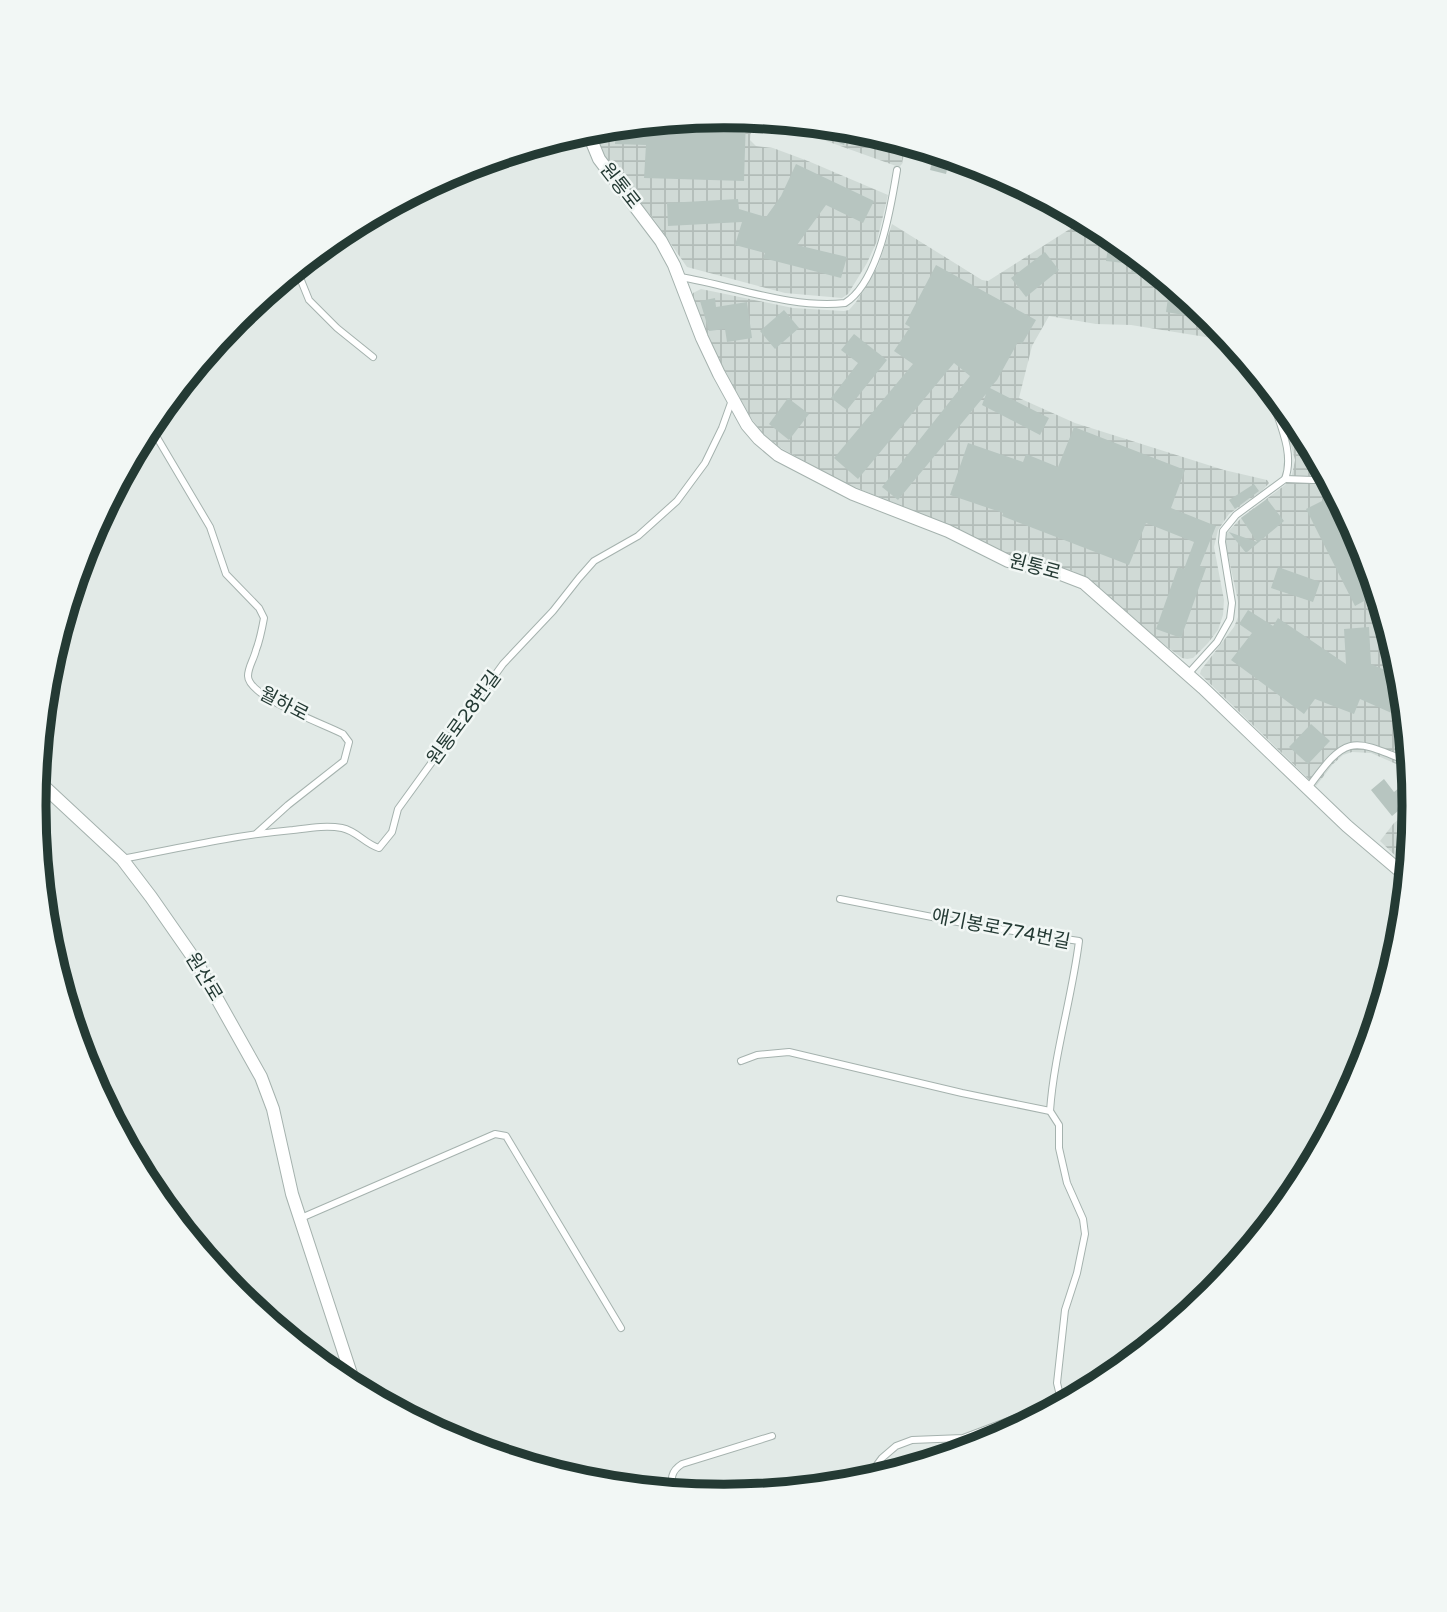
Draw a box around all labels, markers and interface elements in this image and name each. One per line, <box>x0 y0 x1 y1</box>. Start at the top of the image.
street label: 원통로 <box>595 159 645 213</box>
street label: 원통로 <box>1007 550 1063 584</box>
street label: 원통로28번길 <box>422 667 506 769</box>
street label: 월하로 <box>256 682 312 726</box>
street label: 애기봉로774번길 <box>930 905 1072 953</box>
street label: 원산로 <box>181 949 227 1005</box>

